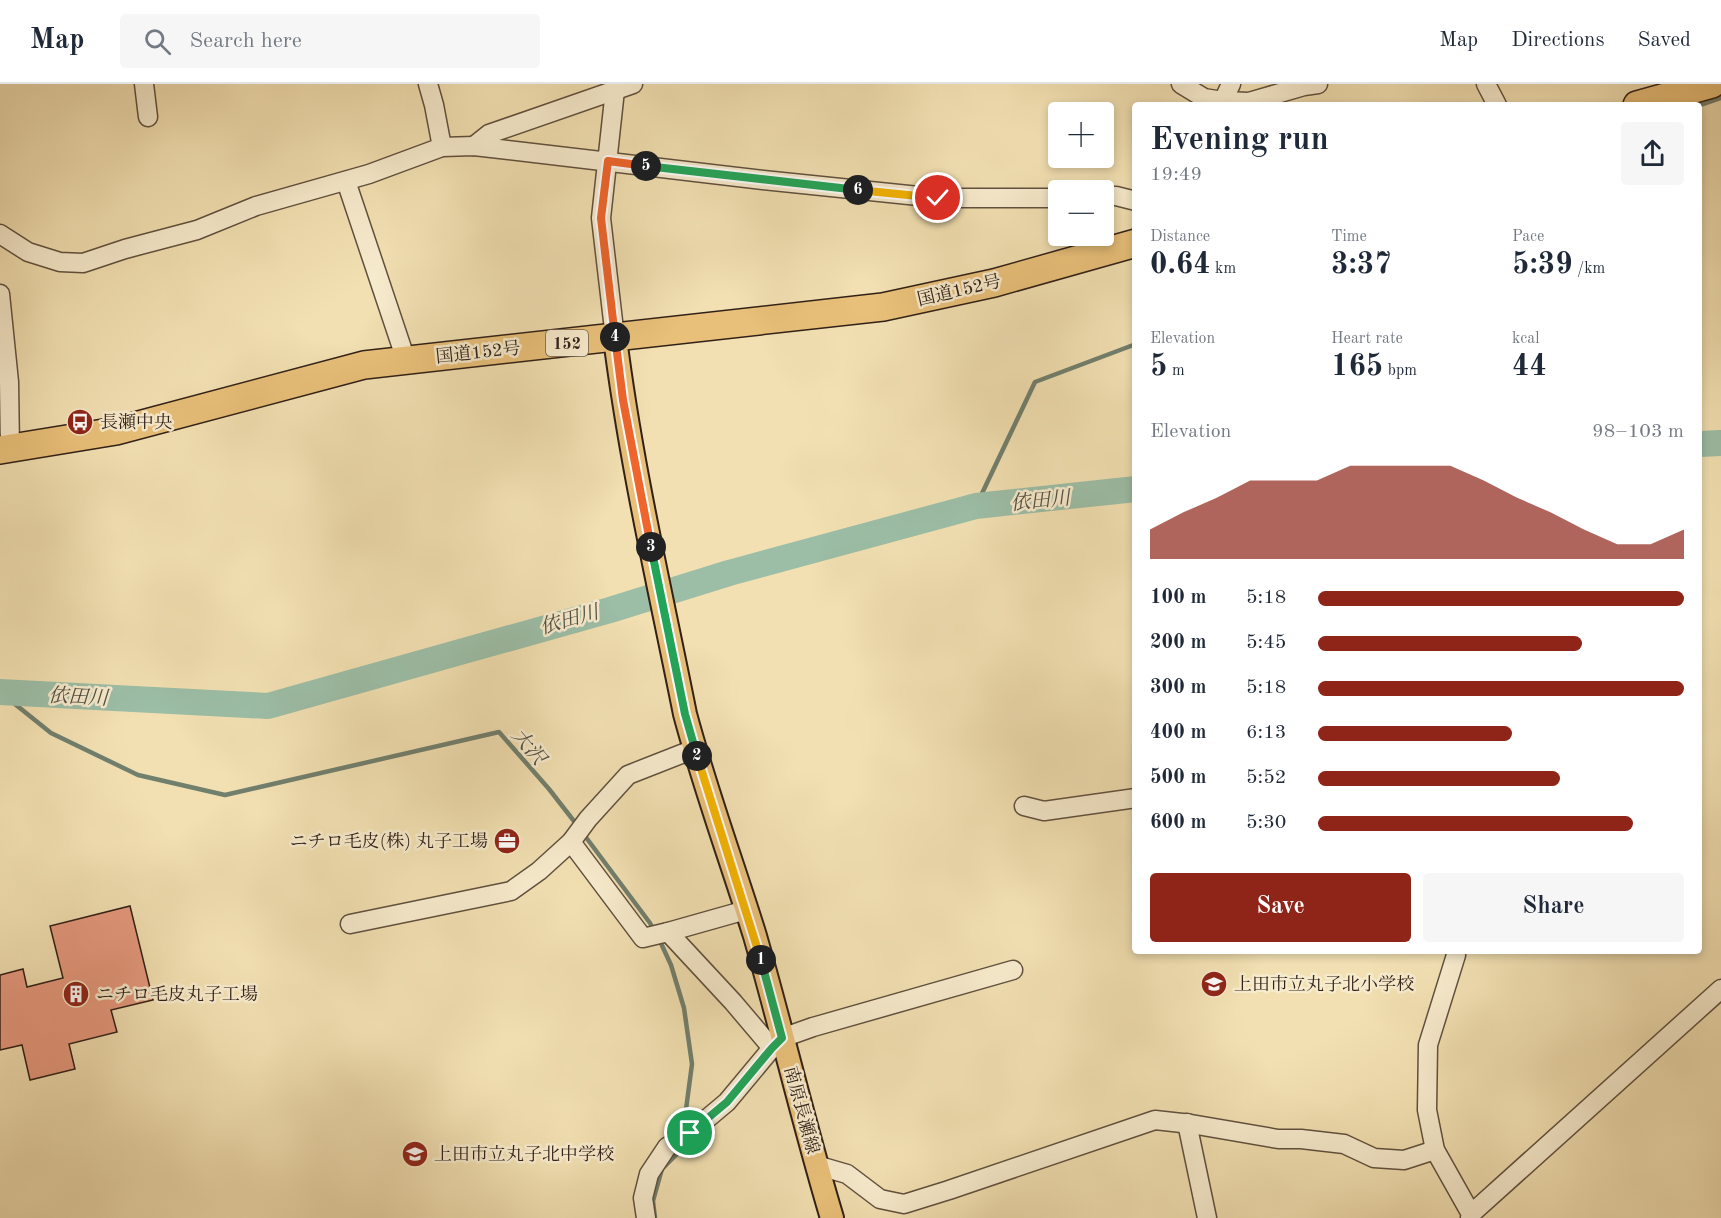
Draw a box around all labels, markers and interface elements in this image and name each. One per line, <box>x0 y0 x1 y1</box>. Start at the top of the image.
search box <box>120 14 540 68</box>
icon: search <box>141 25 174 58</box>
text: Map <box>30 27 84 55</box>
text: Search here <box>189 30 302 52</box>
text: Map <box>1439 30 1478 51</box>
text: Directions <box>1511 30 1605 51</box>
text: Saved <box>1638 30 1691 51</box>
map controls <box>1048 102 1114 246</box>
button: + <box>1048 102 1114 168</box>
button: share <box>1621 122 1684 185</box>
text: Evening run <box>1150 124 1329 157</box>
pin: 5 <box>631 151 661 181</box>
text: 5 <box>641 158 651 174</box>
text: 19:49 <box>1150 165 1202 185</box>
pin <box>912 172 963 223</box>
pin: 6 <box>843 175 873 205</box>
button: − <box>1048 180 1114 246</box>
icon: check <box>921 181 954 214</box>
text: 6 <box>853 182 863 198</box>
text: Distance <box>1150 229 1210 245</box>
text: Time <box>1331 229 1367 245</box>
text: Pace <box>1512 229 1544 245</box>
text: 0.64 <box>1150 250 1211 280</box>
text: 3:37 <box>1331 250 1392 280</box>
text: 5:39 <box>1512 250 1573 280</box>
text: km <box>1211 261 1236 277</box>
text: /km <box>1573 261 1605 277</box>
street label: 国道152号 <box>915 271 1003 309</box>
pin: 4 <box>600 322 630 352</box>
text: 4 <box>610 329 620 345</box>
road number: 152 <box>546 330 588 356</box>
text: Elevation <box>1150 331 1215 347</box>
text: Heart rate <box>1331 331 1403 347</box>
text: kcal <box>1512 331 1540 347</box>
street label: 国道152号 <box>435 338 521 366</box>
text: 5 <box>1150 352 1167 382</box>
text: 165 <box>1331 352 1383 382</box>
text: 44 <box>1512 352 1547 382</box>
text: m <box>1167 363 1185 379</box>
text: bpm <box>1383 363 1417 379</box>
bus stop icon: 長瀬中央 <box>65 407 95 437</box>
place label: 長瀬中央 <box>100 412 172 432</box>
text: Elevation <box>1150 422 1231 442</box>
text: 98–103 m <box>1592 422 1684 442</box>
water label: 依田川 <box>1009 487 1073 515</box>
pin: 3 <box>636 532 666 562</box>
text: 3 <box>646 539 656 555</box>
text: 100 m <box>1150 588 1206 608</box>
text: 5:18 <box>1246 588 1286 608</box>
water label: 依田川 <box>537 601 603 639</box>
text: 200 m <box>1150 633 1206 653</box>
text: 5:45 <box>1246 633 1286 653</box>
text: 300 m <box>1150 678 1206 698</box>
text: 5:18 <box>1246 678 1286 698</box>
water label: 依田川 <box>47 684 110 710</box>
text: 400 m <box>1150 723 1206 743</box>
text: 6:13 <box>1246 723 1286 743</box>
water label: 大沢 <box>507 724 551 771</box>
pin: 2 <box>682 741 712 771</box>
text: 2 <box>692 748 702 764</box>
text: 500 m <box>1150 768 1206 788</box>
text: 5:52 <box>1246 768 1286 788</box>
text: 600 m <box>1150 813 1206 833</box>
text: 5:30 <box>1246 813 1286 833</box>
office icon: ニチロ毛皮(株) 丸子工場 <box>492 826 522 856</box>
place label: ニチロ毛皮(株) 丸子工場 <box>290 831 488 851</box>
button: Save <box>1150 873 1411 942</box>
button: Share <box>1423 873 1684 942</box>
pin: 1 <box>746 945 776 975</box>
text: 1 <box>756 952 766 968</box>
school or university icon: 上田市立丸子北小学校 <box>1199 969 1229 999</box>
place label: 上田市立丸子北小学校 <box>1234 974 1414 994</box>
building icon: ニチロ毛皮丸子工場 <box>61 979 91 1009</box>
place label: ニチロ毛皮丸子工場 <box>96 984 258 1004</box>
street label: 南原長瀬線 <box>781 1064 823 1156</box>
pin <box>664 1107 715 1158</box>
icon: arrive <box>673 1116 706 1149</box>
school or university icon: 上田市立丸子北中学校 <box>400 1139 430 1169</box>
place label: 上田市立丸子北中学校 <box>434 1144 614 1164</box>

